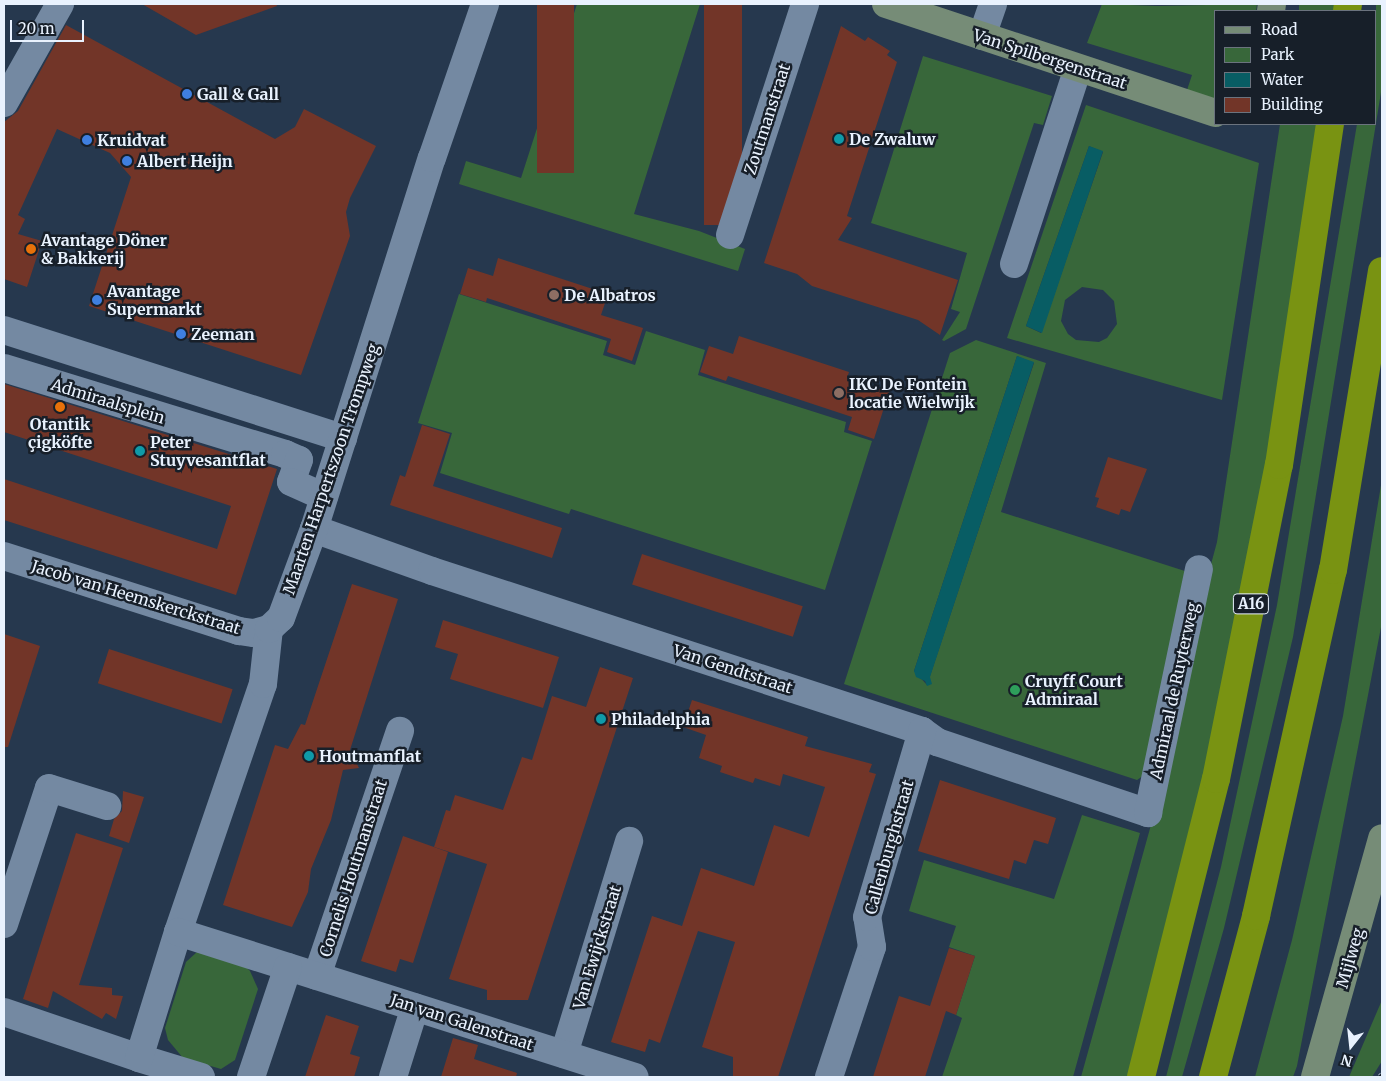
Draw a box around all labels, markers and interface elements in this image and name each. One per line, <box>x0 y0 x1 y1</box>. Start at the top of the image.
scale bar <box>12 10 86 42</box>
legend <box>1214 10 1376 125</box>
text: 20 m <box>18 19 55 38</box>
text: Road <box>1261 20 1297 39</box>
street label: Van Spilbergenstraat <box>971 25 1129 93</box>
text: Park <box>1261 45 1294 64</box>
street label: Zoutmanstraat <box>740 61 794 177</box>
text: Water <box>1261 70 1303 89</box>
place label: Gall & Gall <box>197 84 279 104</box>
marker: Gall & Gall <box>181 88 193 100</box>
text: Building <box>1261 95 1323 114</box>
place label: De Zwaluw <box>849 129 935 149</box>
place label: Kruidvat <box>97 130 166 150</box>
marker: De Zwaluw <box>833 133 845 145</box>
marker: Kruidvat <box>81 134 93 146</box>
place label: Albert Heijn <box>137 151 233 171</box>
marker: Albert Heijn <box>121 155 133 167</box>
place label: Avantage Döner & Bakkerij <box>41 230 167 268</box>
marker: Avantage Döner & Bakkerij <box>25 243 37 255</box>
place label: Avantage Supermarkt <box>107 281 202 319</box>
place label: De Albatros <box>564 285 656 305</box>
marker: De Albatros <box>548 289 560 301</box>
marker: Avantage Supermarkt <box>91 294 103 306</box>
place label: Zeeman <box>191 324 255 344</box>
marker: Zeeman <box>175 328 187 340</box>
street label: Maarten Harpertszoon Trompweg <box>279 341 383 597</box>
place label: IKC De Fontein locatie Wielwijk <box>849 374 975 412</box>
street label: Admiraalsplein <box>49 375 167 427</box>
marker: IKC De Fontein locatie Wielwijk <box>833 387 845 399</box>
marker: Otantik çigköfte <box>54 401 66 413</box>
place label: Otantik çigköfte <box>28 414 92 452</box>
place label: Peter Stuyvesantflat <box>150 432 266 470</box>
marker: Peter Stuyvesantflat <box>134 445 146 457</box>
street label: Jacob van Heemskerckstraat <box>29 556 243 638</box>
road number: A16 <box>1232 592 1270 616</box>
street label: Admiraal de Ruyterweg <box>1146 601 1202 781</box>
street label: Van Gendtstraat <box>671 641 795 697</box>
place label: Cruyff Court Admiraal <box>1025 671 1123 709</box>
marker: Cruyff Court Admiraal <box>1009 684 1021 696</box>
place label: Philadelphia <box>611 709 710 729</box>
marker: Philadelphia <box>595 713 607 725</box>
place label: Houtmanflat <box>319 746 421 766</box>
marker: Houtmanflat <box>303 750 315 762</box>
street label: Cornelis Houtmanstraat <box>315 777 391 959</box>
street label: Callenburghstraat <box>861 778 917 916</box>
street label: Van Ewijckstraat <box>569 883 625 1011</box>
street label: Mijlweg <box>1332 926 1368 990</box>
street label: Jan van Galenstraat <box>388 990 536 1054</box>
north arrow <box>1326 1021 1376 1071</box>
text: N <box>1339 1050 1355 1071</box>

